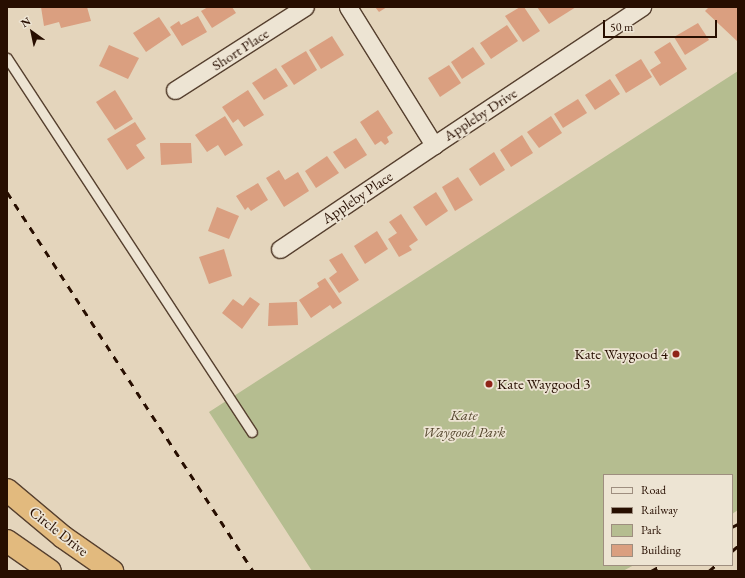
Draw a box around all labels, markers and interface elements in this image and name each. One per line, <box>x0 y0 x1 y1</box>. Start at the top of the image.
north arrow <box>12 12 52 52</box>
scale bar <box>605 12 719 38</box>
text: N <box>18 14 33 30</box>
text: 50 m <box>610 19 633 35</box>
street label: Short Place <box>208 24 272 74</box>
street label: Appleby Drive <box>440 84 520 144</box>
street label: Appleby Place <box>318 167 396 227</box>
place label: Kate Waygood 4 <box>574 345 668 363</box>
marker: Kate Waygood 4 <box>671 349 681 359</box>
place label: Kate Waygood 3 <box>497 375 591 393</box>
marker: Kate Waygood 3 <box>484 379 494 389</box>
park label: Kate Waygood Park <box>423 405 505 440</box>
legend <box>603 474 733 566</box>
text: Road <box>641 482 666 498</box>
street label: Circle Drive <box>26 502 92 560</box>
text: Railway <box>641 502 678 518</box>
text: Park <box>641 522 661 538</box>
text: Building <box>641 542 681 558</box>

